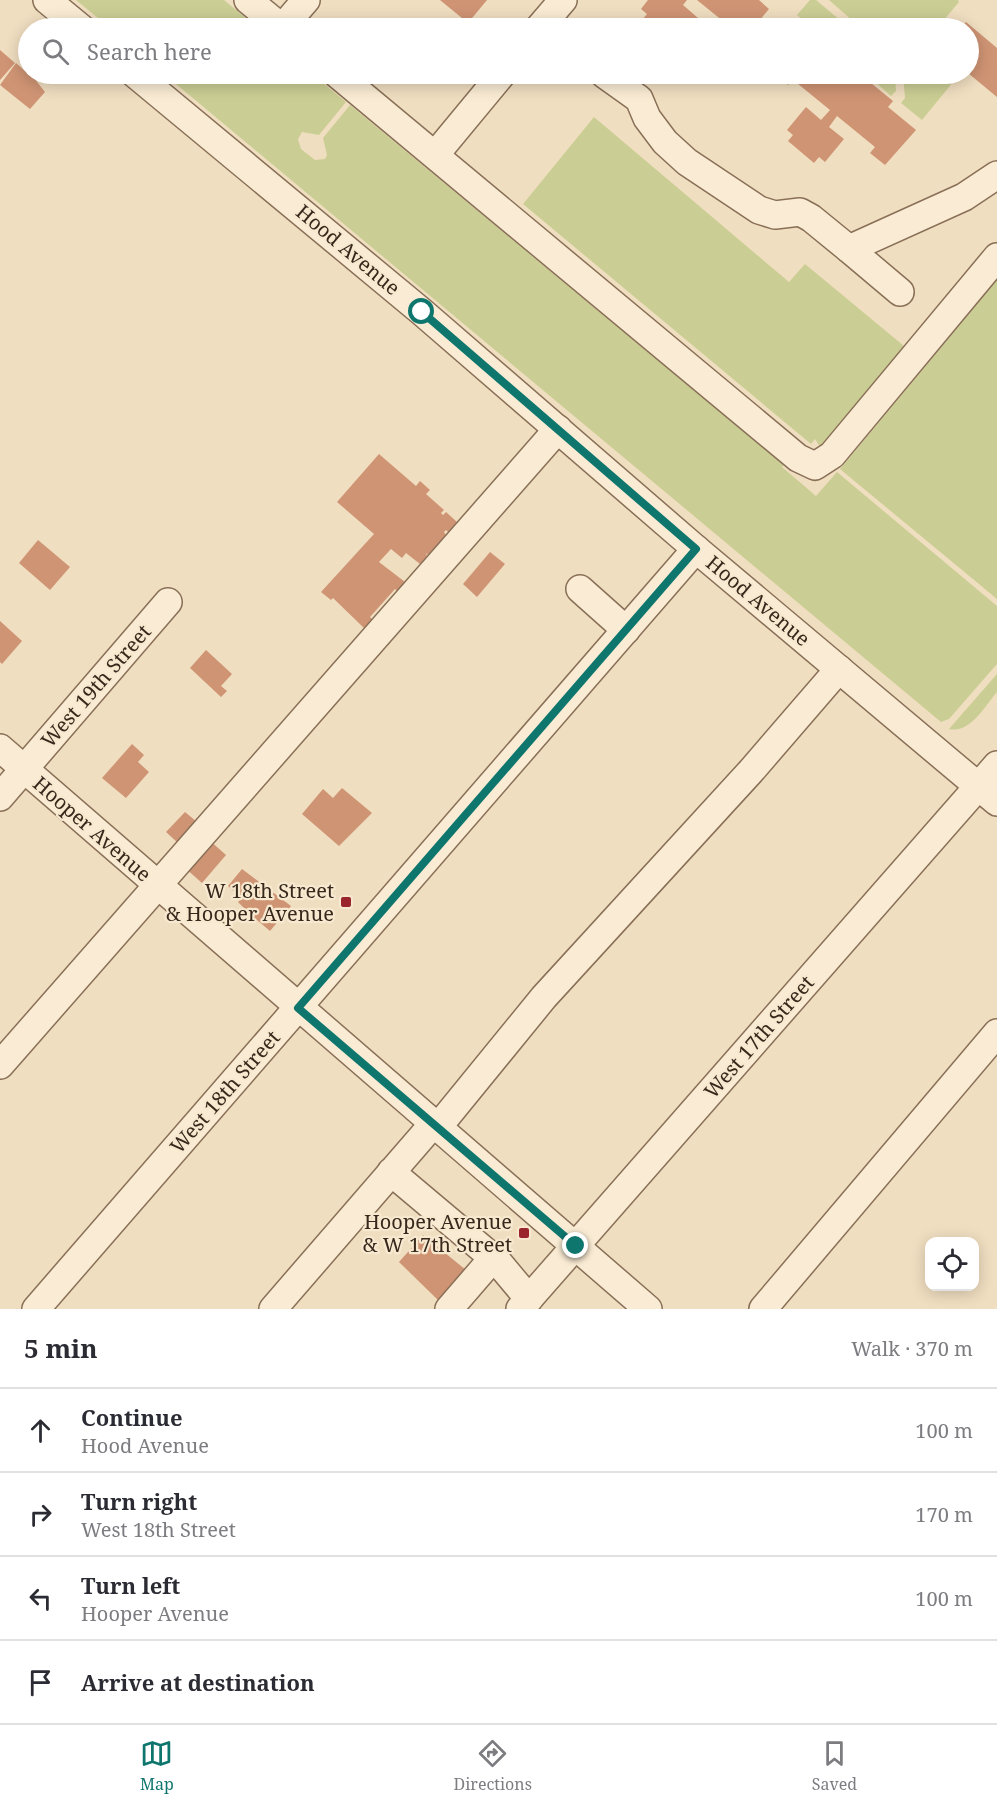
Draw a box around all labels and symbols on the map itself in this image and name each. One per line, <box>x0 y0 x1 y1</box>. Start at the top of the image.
street label: Hood Avenue <box>291 198 406 301</box>
route start <box>408 298 434 324</box>
street label: Hood Avenue <box>701 549 816 652</box>
street label: West 19th Street <box>35 618 157 753</box>
street label: Hooper Avenue <box>28 770 157 887</box>
place label: W 18th Street & Hooper Avenue <box>166 877 334 927</box>
marker: W 18th Street & Hooper Avenue <box>339 895 353 909</box>
street label: West 17th Street <box>698 969 820 1104</box>
street label: West 18th Street <box>164 1024 286 1159</box>
place label: Hooper Avenue & W 17th Street <box>363 1208 512 1258</box>
marker: Hooper Avenue & W 17th Street <box>517 1226 531 1240</box>
route end <box>562 1232 588 1258</box>

